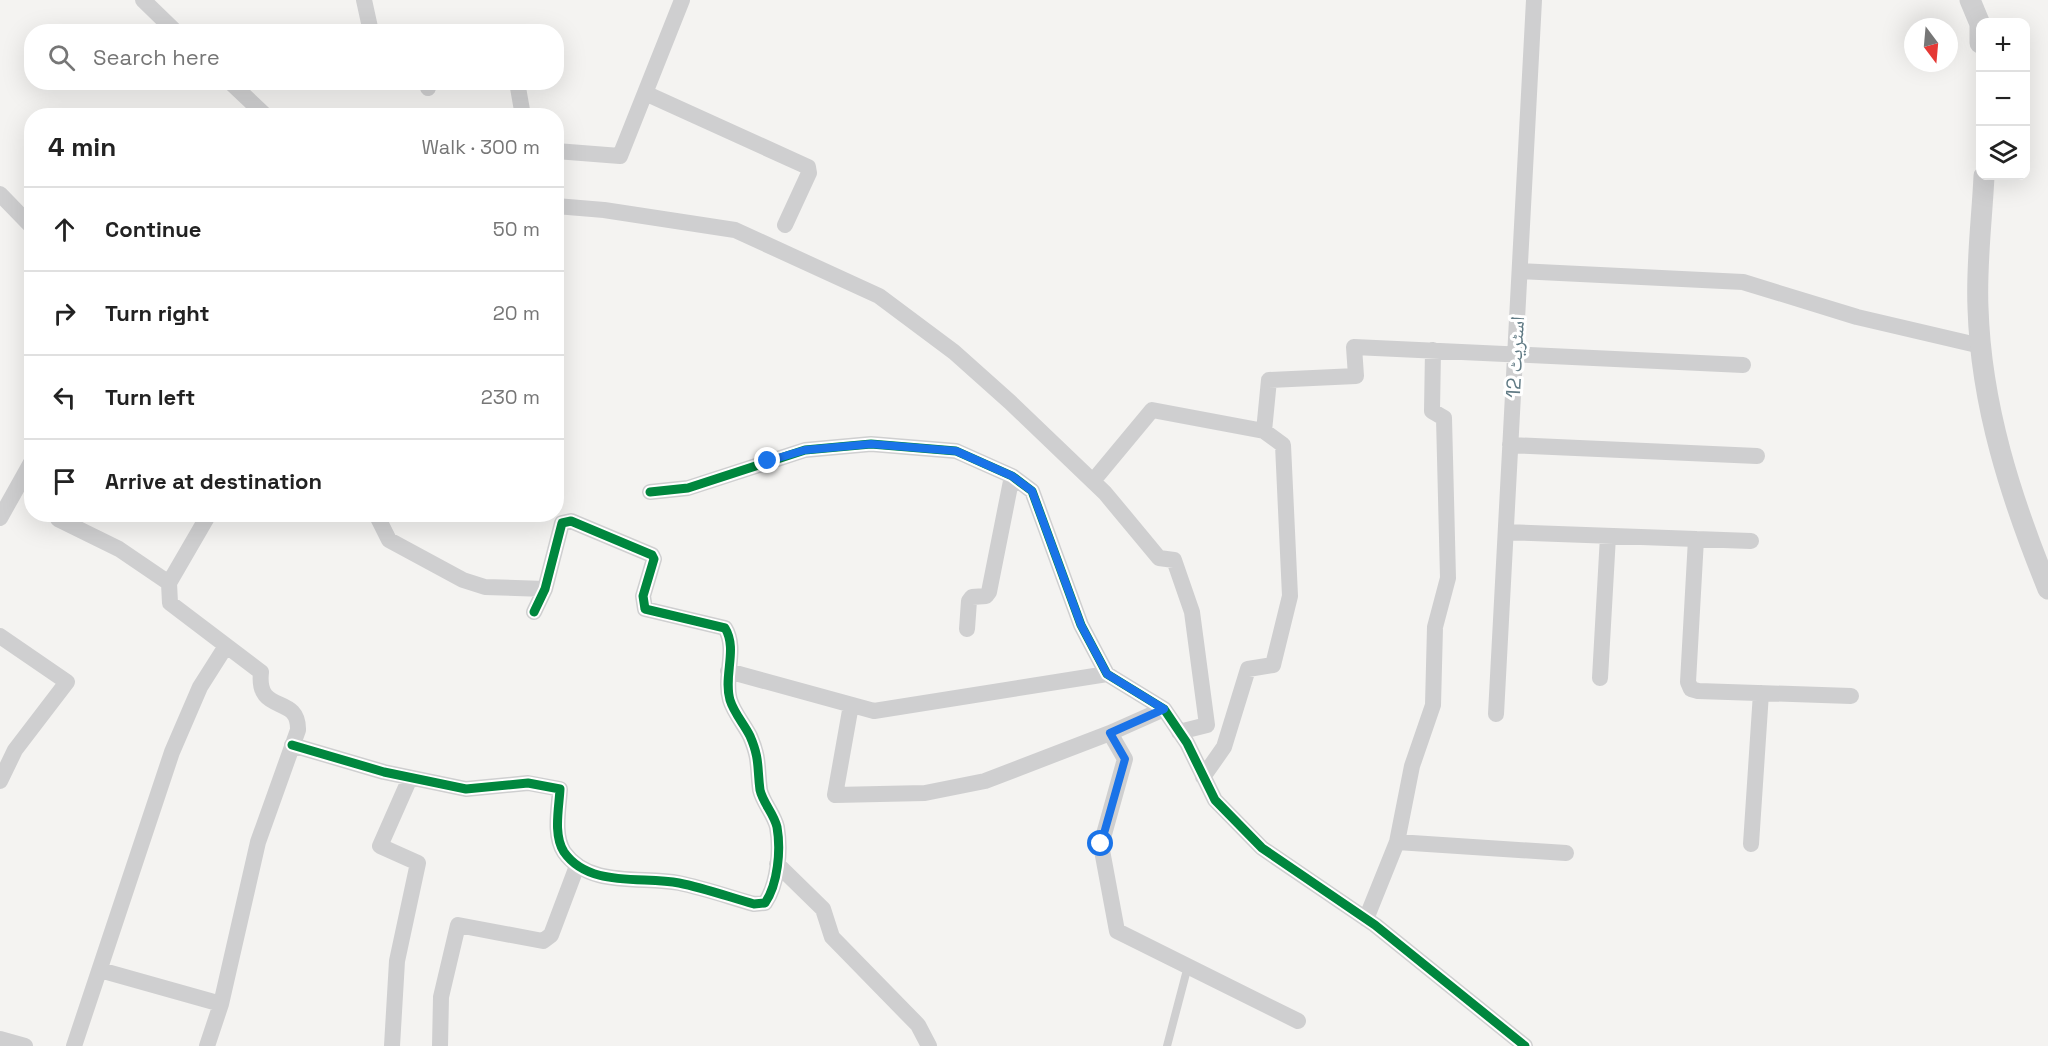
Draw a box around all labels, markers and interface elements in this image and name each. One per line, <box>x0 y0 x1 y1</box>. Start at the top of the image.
north arrow <box>1904 18 1958 72</box>
map controls <box>1976 18 2030 180</box>
button: + <box>1976 18 2030 72</box>
search box <box>24 24 564 90</box>
icon: search <box>45 41 78 74</box>
text: Search here <box>93 43 220 71</box>
button: − <box>1976 72 2030 126</box>
button: layers <box>1976 126 2030 180</box>
text: 4 min <box>48 130 116 164</box>
text: Walk · 300 m <box>421 134 540 160</box>
icon: ahead <box>48 213 81 246</box>
text: Continue <box>105 215 201 243</box>
text: 50 m <box>493 216 540 242</box>
icon: right <box>48 297 81 330</box>
text: Turn right <box>105 299 210 327</box>
text: 20 m <box>493 300 540 326</box>
street label: اسٹریٹ 12 <box>1500 315 1530 399</box>
icon: left <box>48 381 81 414</box>
text: Turn left <box>105 383 195 411</box>
text: 230 m <box>481 384 540 410</box>
route end <box>754 447 780 473</box>
icon: arrive <box>48 465 81 498</box>
text: Arrive at destination <box>105 467 322 495</box>
route start <box>1087 830 1113 856</box>

